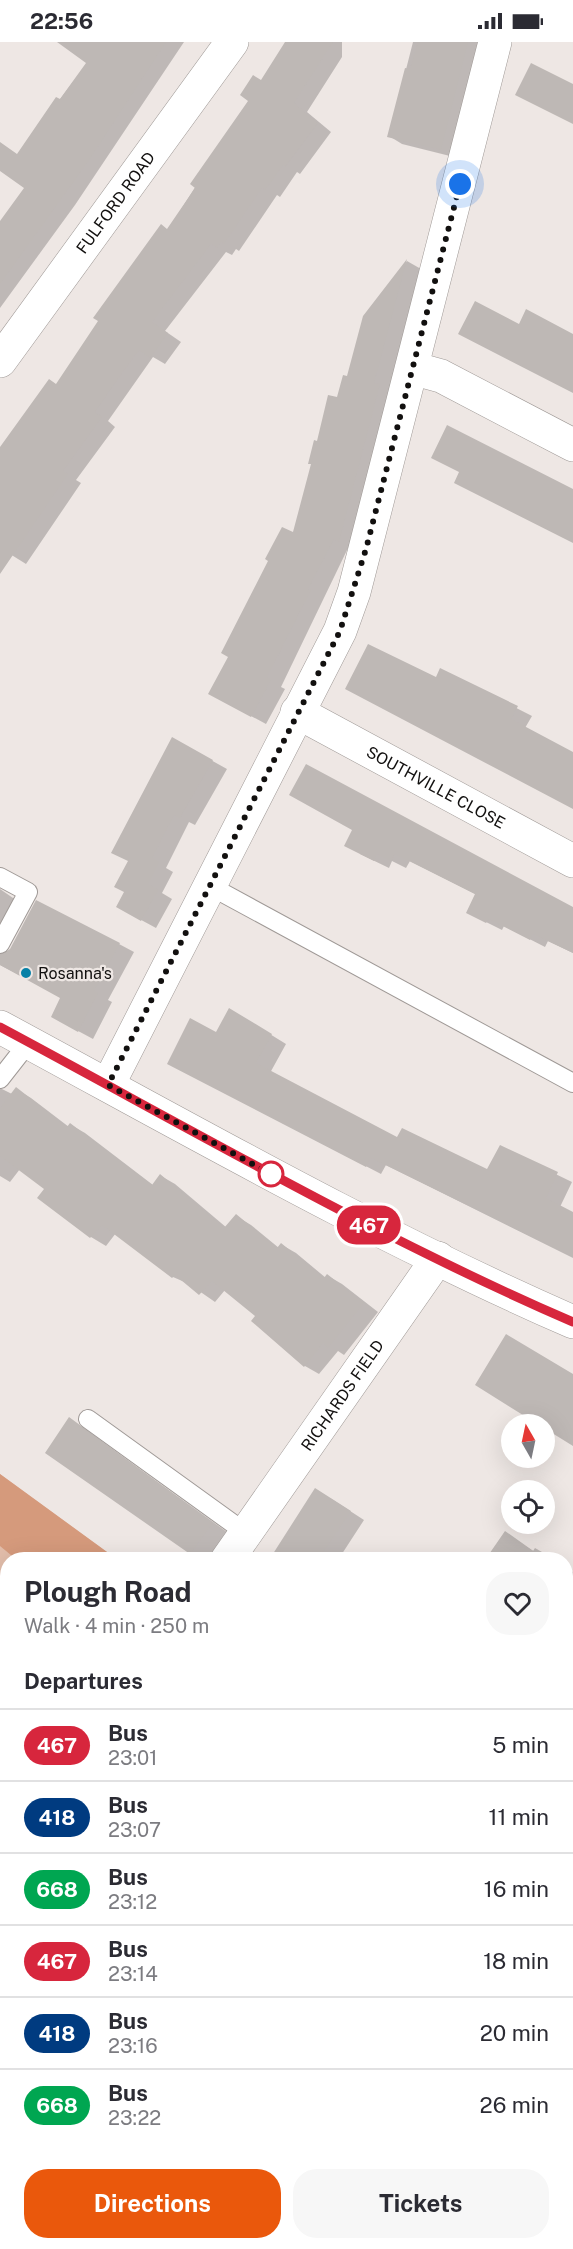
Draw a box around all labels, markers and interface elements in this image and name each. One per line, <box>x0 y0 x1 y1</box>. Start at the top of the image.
text: 22:56 <box>30 8 93 34</box>
street label: FULFORD ROAD <box>72 148 159 257</box>
your location <box>445 169 475 199</box>
street label: SOUTHVILLE CLOSE <box>363 742 508 833</box>
place label: Rosanna's <box>38 964 112 983</box>
marker: Rosanna's <box>19 966 33 980</box>
unlabelled marker <box>258 1161 284 1187</box>
line badge: 467 <box>334 1206 404 1244</box>
text: 467 <box>349 1213 389 1238</box>
street label: RICHARDS FIELD <box>297 1336 388 1455</box>
north arrow <box>501 1414 555 1468</box>
map controls <box>501 1414 555 1534</box>
button: locate <box>501 1480 555 1534</box>
button: heart <box>486 1572 549 1635</box>
text: Plough Road <box>24 1575 192 1608</box>
text: Walk · 4 min · 250 m <box>24 1614 209 1638</box>
text: Departures <box>24 1668 143 1694</box>
text: Bus <box>108 1720 148 1746</box>
text: 5 min <box>492 1732 549 1758</box>
text: 467 <box>37 1733 77 1758</box>
text: 23:01 <box>108 1746 157 1770</box>
text: Bus <box>108 1792 148 1818</box>
text: 11 min <box>488 1804 549 1830</box>
text: 418 <box>39 1805 75 1830</box>
text: 23:07 <box>108 1818 161 1842</box>
text: Bus <box>108 1864 148 1890</box>
text: 16 min <box>484 1876 549 1902</box>
text: 668 <box>36 1877 78 1902</box>
text: 23:12 <box>108 1890 157 1914</box>
text: Bus <box>108 1936 148 1962</box>
text: 18 min <box>483 1948 549 1974</box>
text: 467 <box>37 1949 77 1974</box>
text: 23:14 <box>108 1962 158 1986</box>
text: Bus <box>108 2008 148 2034</box>
text: 20 min <box>480 2020 549 2046</box>
text: 418 <box>39 2021 75 2046</box>
text: 23:16 <box>108 2034 158 2058</box>
text: Bus <box>108 2080 148 2106</box>
text: 26 min <box>480 2092 549 2118</box>
text: 668 <box>36 2093 78 2118</box>
text: 23:22 <box>108 2106 161 2130</box>
button: Directions <box>24 2169 281 2238</box>
button: Tickets <box>293 2169 549 2238</box>

